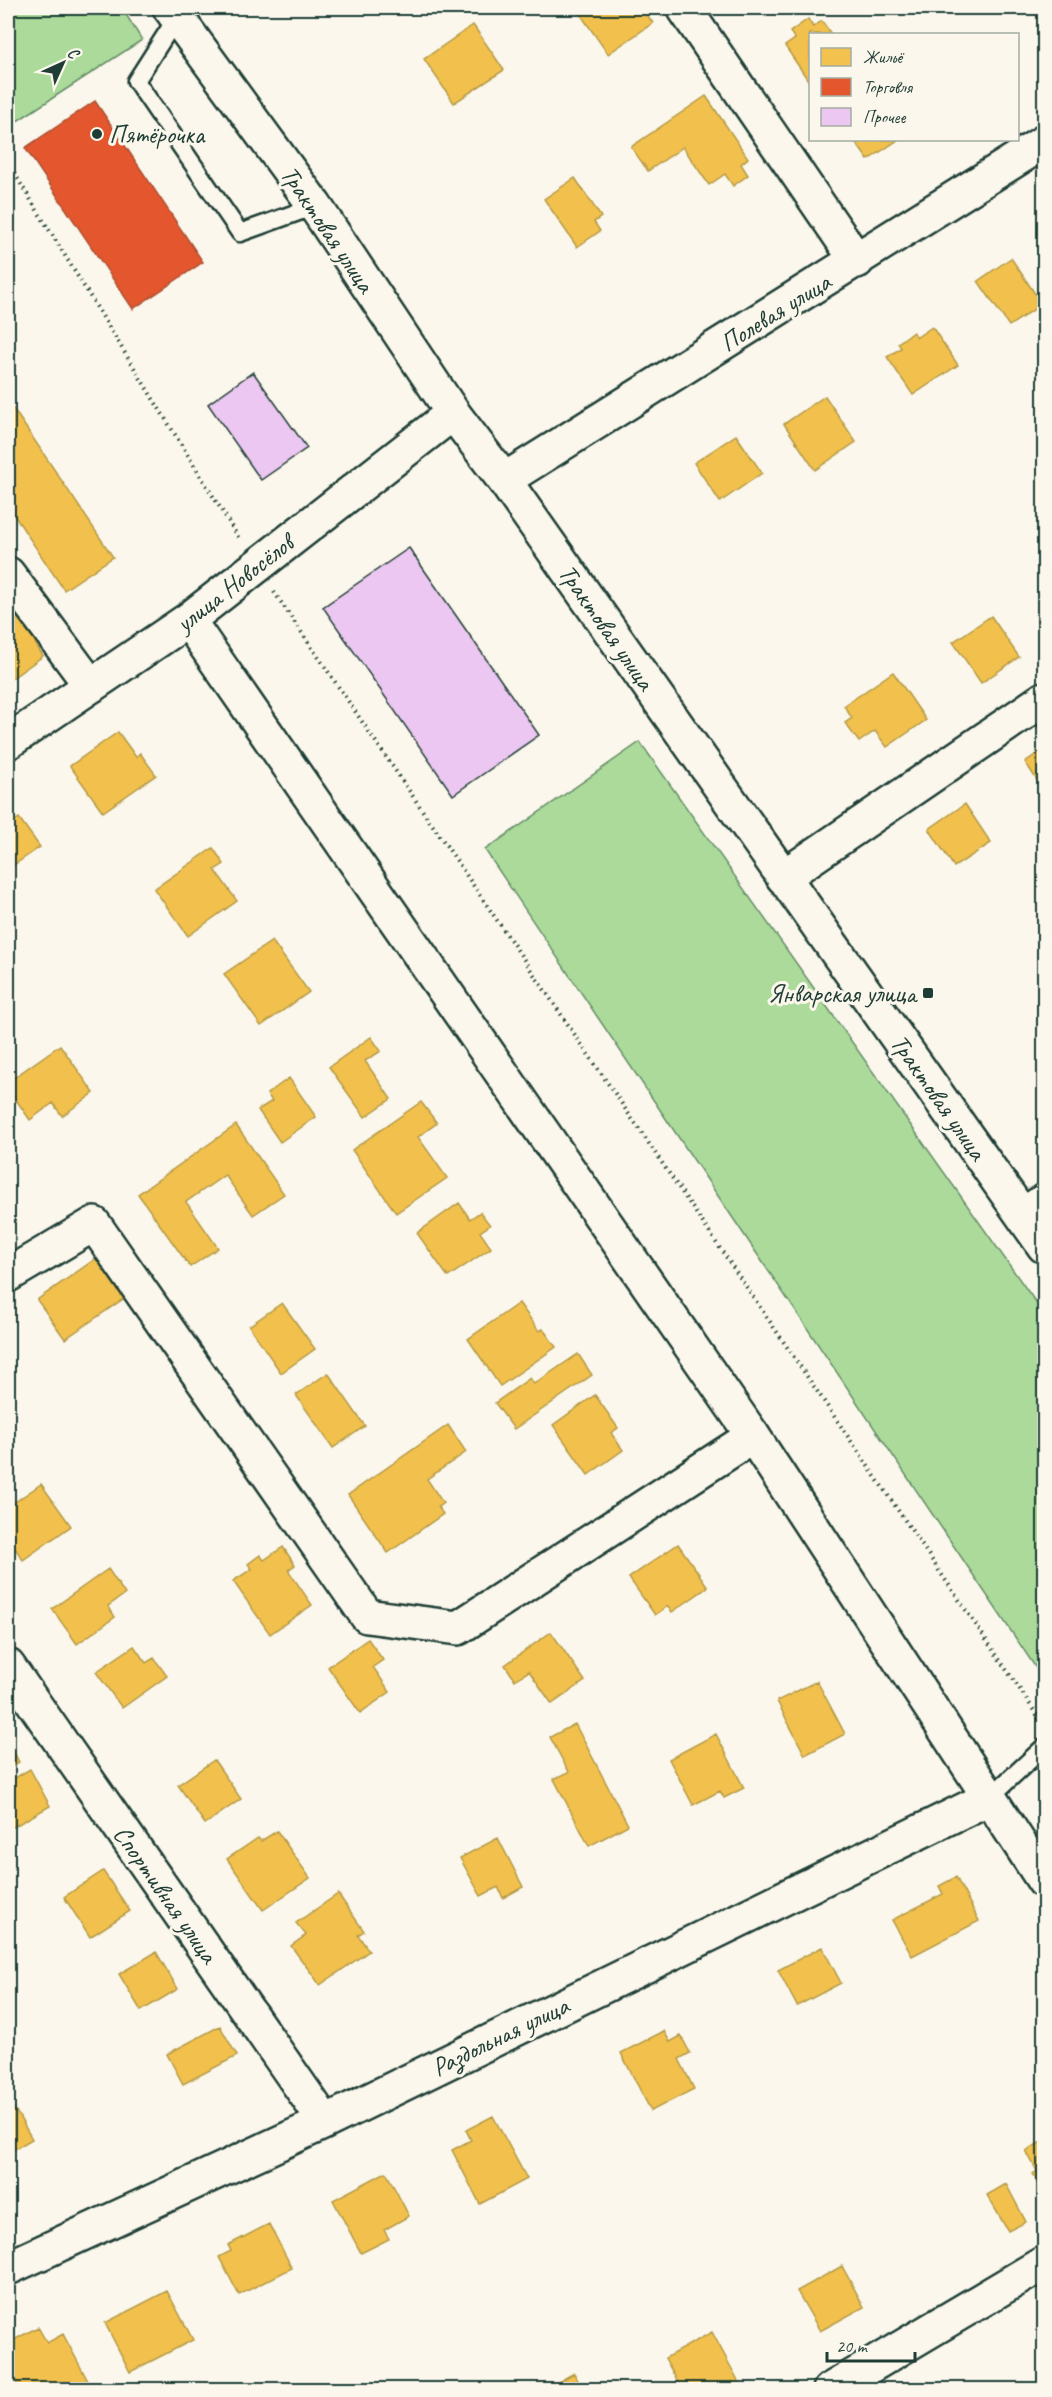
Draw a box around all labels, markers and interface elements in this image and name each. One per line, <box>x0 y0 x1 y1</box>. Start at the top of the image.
north arrow <box>33 33 93 93</box>
legend <box>809 33 1019 141</box>
text: С <box>63 43 84 64</box>
text: Жильё <box>863 46 905 68</box>
text: Торговля <box>863 76 914 98</box>
text: Прочее <box>863 106 906 128</box>
place label: Пятёрочка <box>109 118 206 151</box>
marker: Пятёрочка <box>90 127 104 141</box>
street label: Трактовая улица <box>273 159 383 300</box>
street label: Полевая улица <box>714 265 838 359</box>
street label: улица Новосёлов <box>167 524 303 641</box>
street label: Трактовая улица <box>551 558 663 698</box>
place label: Январская улица <box>768 977 918 1010</box>
marker: Январская улица <box>921 986 935 1000</box>
street label: Трактовая улица <box>883 1028 995 1168</box>
street label: Спортивная улица <box>106 1819 226 1971</box>
street label: Раздольная улица <box>426 1988 576 2085</box>
scale bar <box>827 2325 916 2363</box>
text: 20 m <box>836 2335 869 2357</box>

